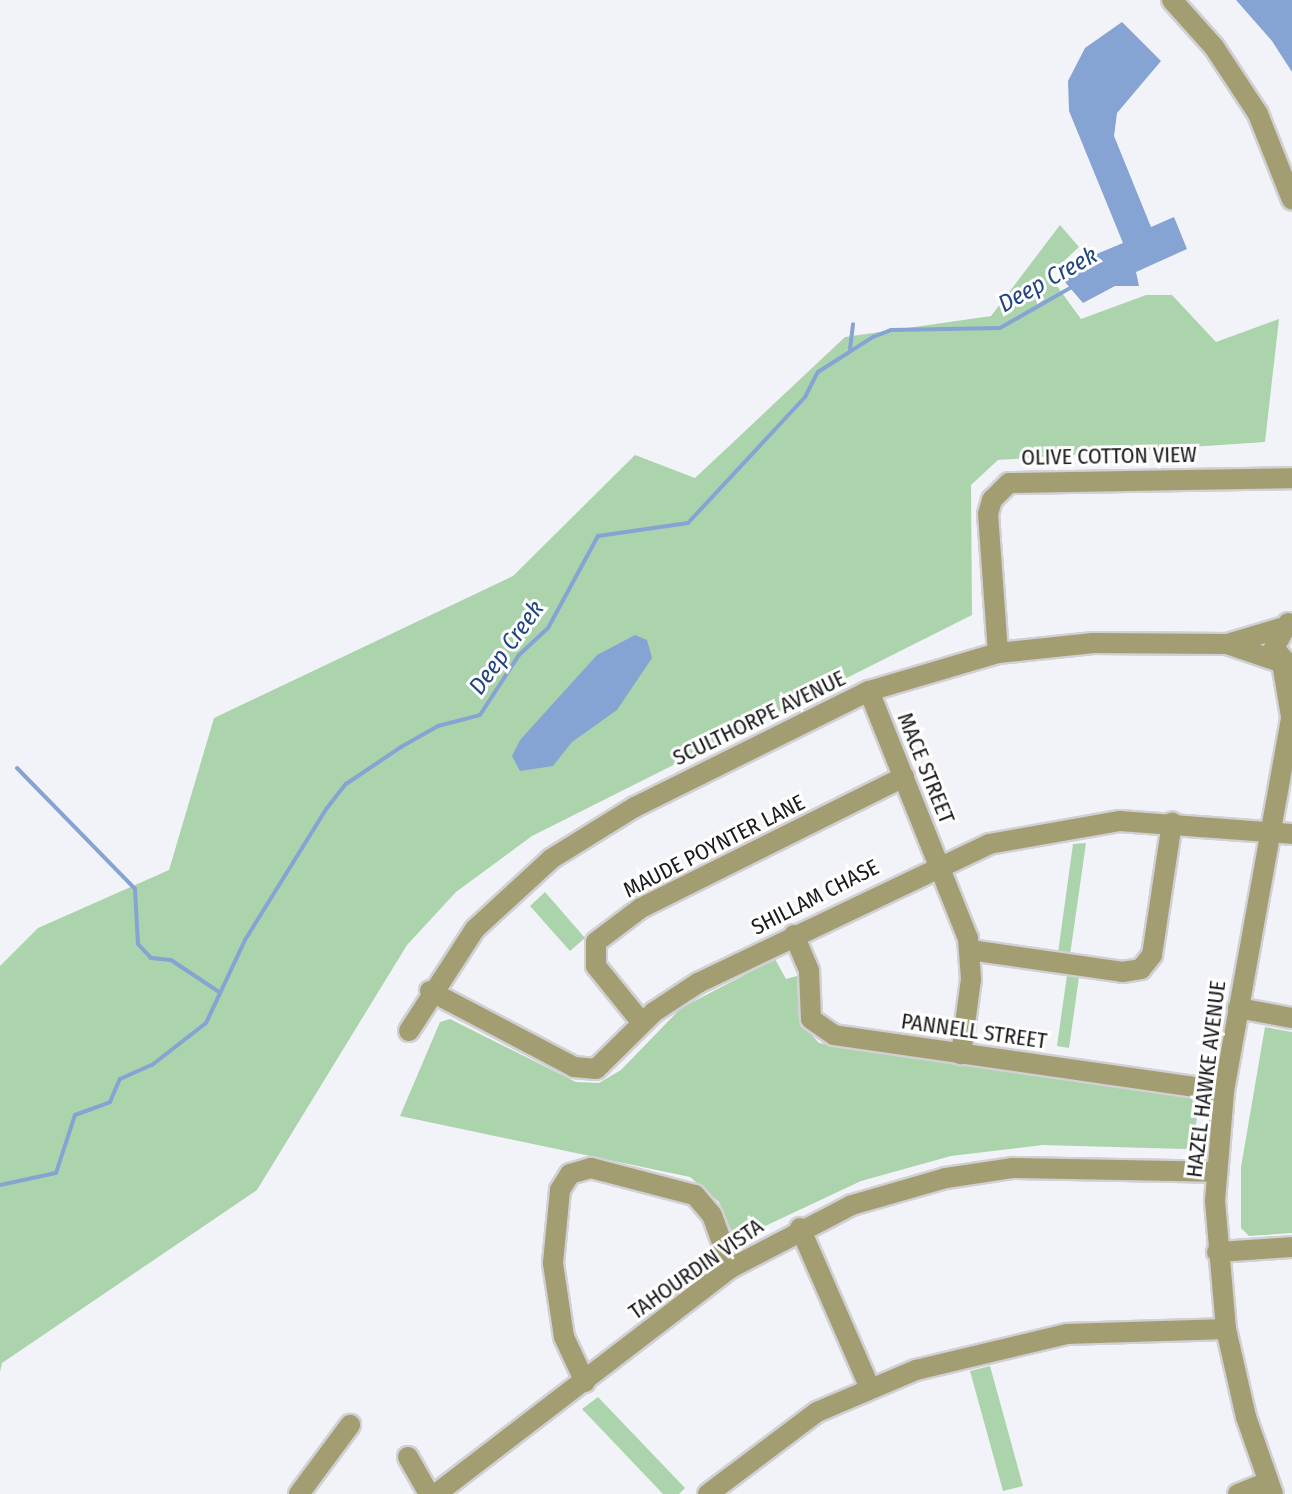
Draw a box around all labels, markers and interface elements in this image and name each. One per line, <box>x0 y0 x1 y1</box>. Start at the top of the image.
water label: Deep Creek <box>993 241 1103 319</box>
street label: OLIVE COTTON VIEW <box>1021 441 1197 471</box>
water label: Deep Creek <box>463 596 551 700</box>
street label: SCULTHORPE AVENUE <box>669 665 849 771</box>
street label: MACE STREET <box>892 709 960 827</box>
street label: MAUDE POYNTER LANE <box>619 789 809 903</box>
street label: SHILLAM CHASE <box>747 854 883 940</box>
street label: HAZEL HAWKE AVENUE <box>1181 979 1231 1179</box>
street label: PANNELL STREET <box>899 1008 1049 1054</box>
street label: TAHOURDIN VISTA <box>624 1213 768 1325</box>

